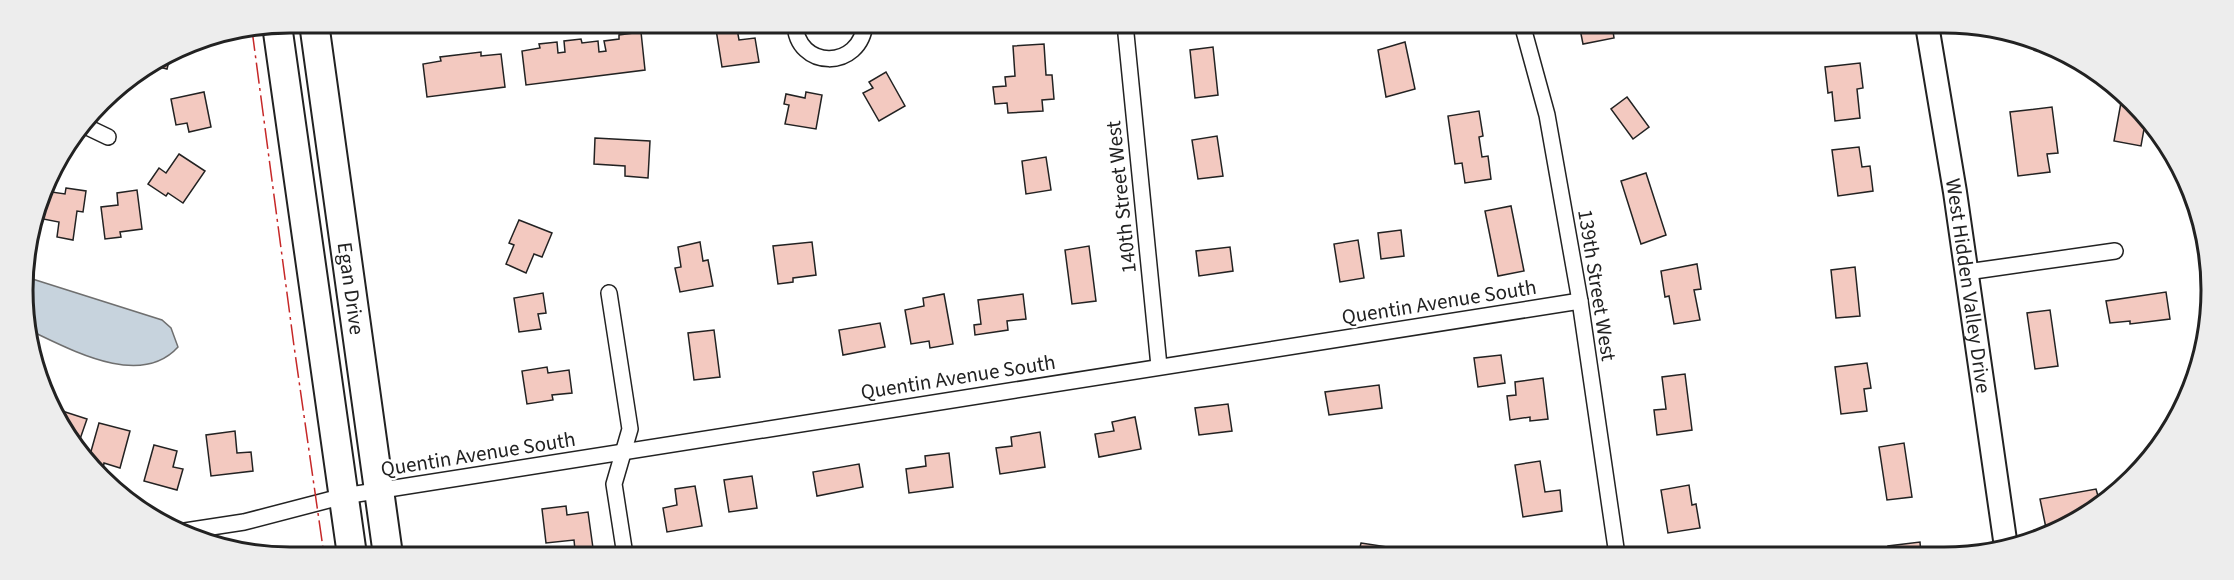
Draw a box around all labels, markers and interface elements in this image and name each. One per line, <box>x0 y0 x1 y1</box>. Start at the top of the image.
street label: 140th Street West <box>1098 119 1144 275</box>
street label: West Hidden Valley Drive <box>1938 176 1999 395</box>
street label: 139th Street West <box>1570 207 1624 363</box>
street label: Egan Drive <box>330 240 372 337</box>
street label: Quentin Avenue South <box>1340 272 1538 332</box>
street label: Quentin Avenue South <box>859 347 1057 407</box>
street label: Quentin Avenue South <box>379 424 577 484</box>

